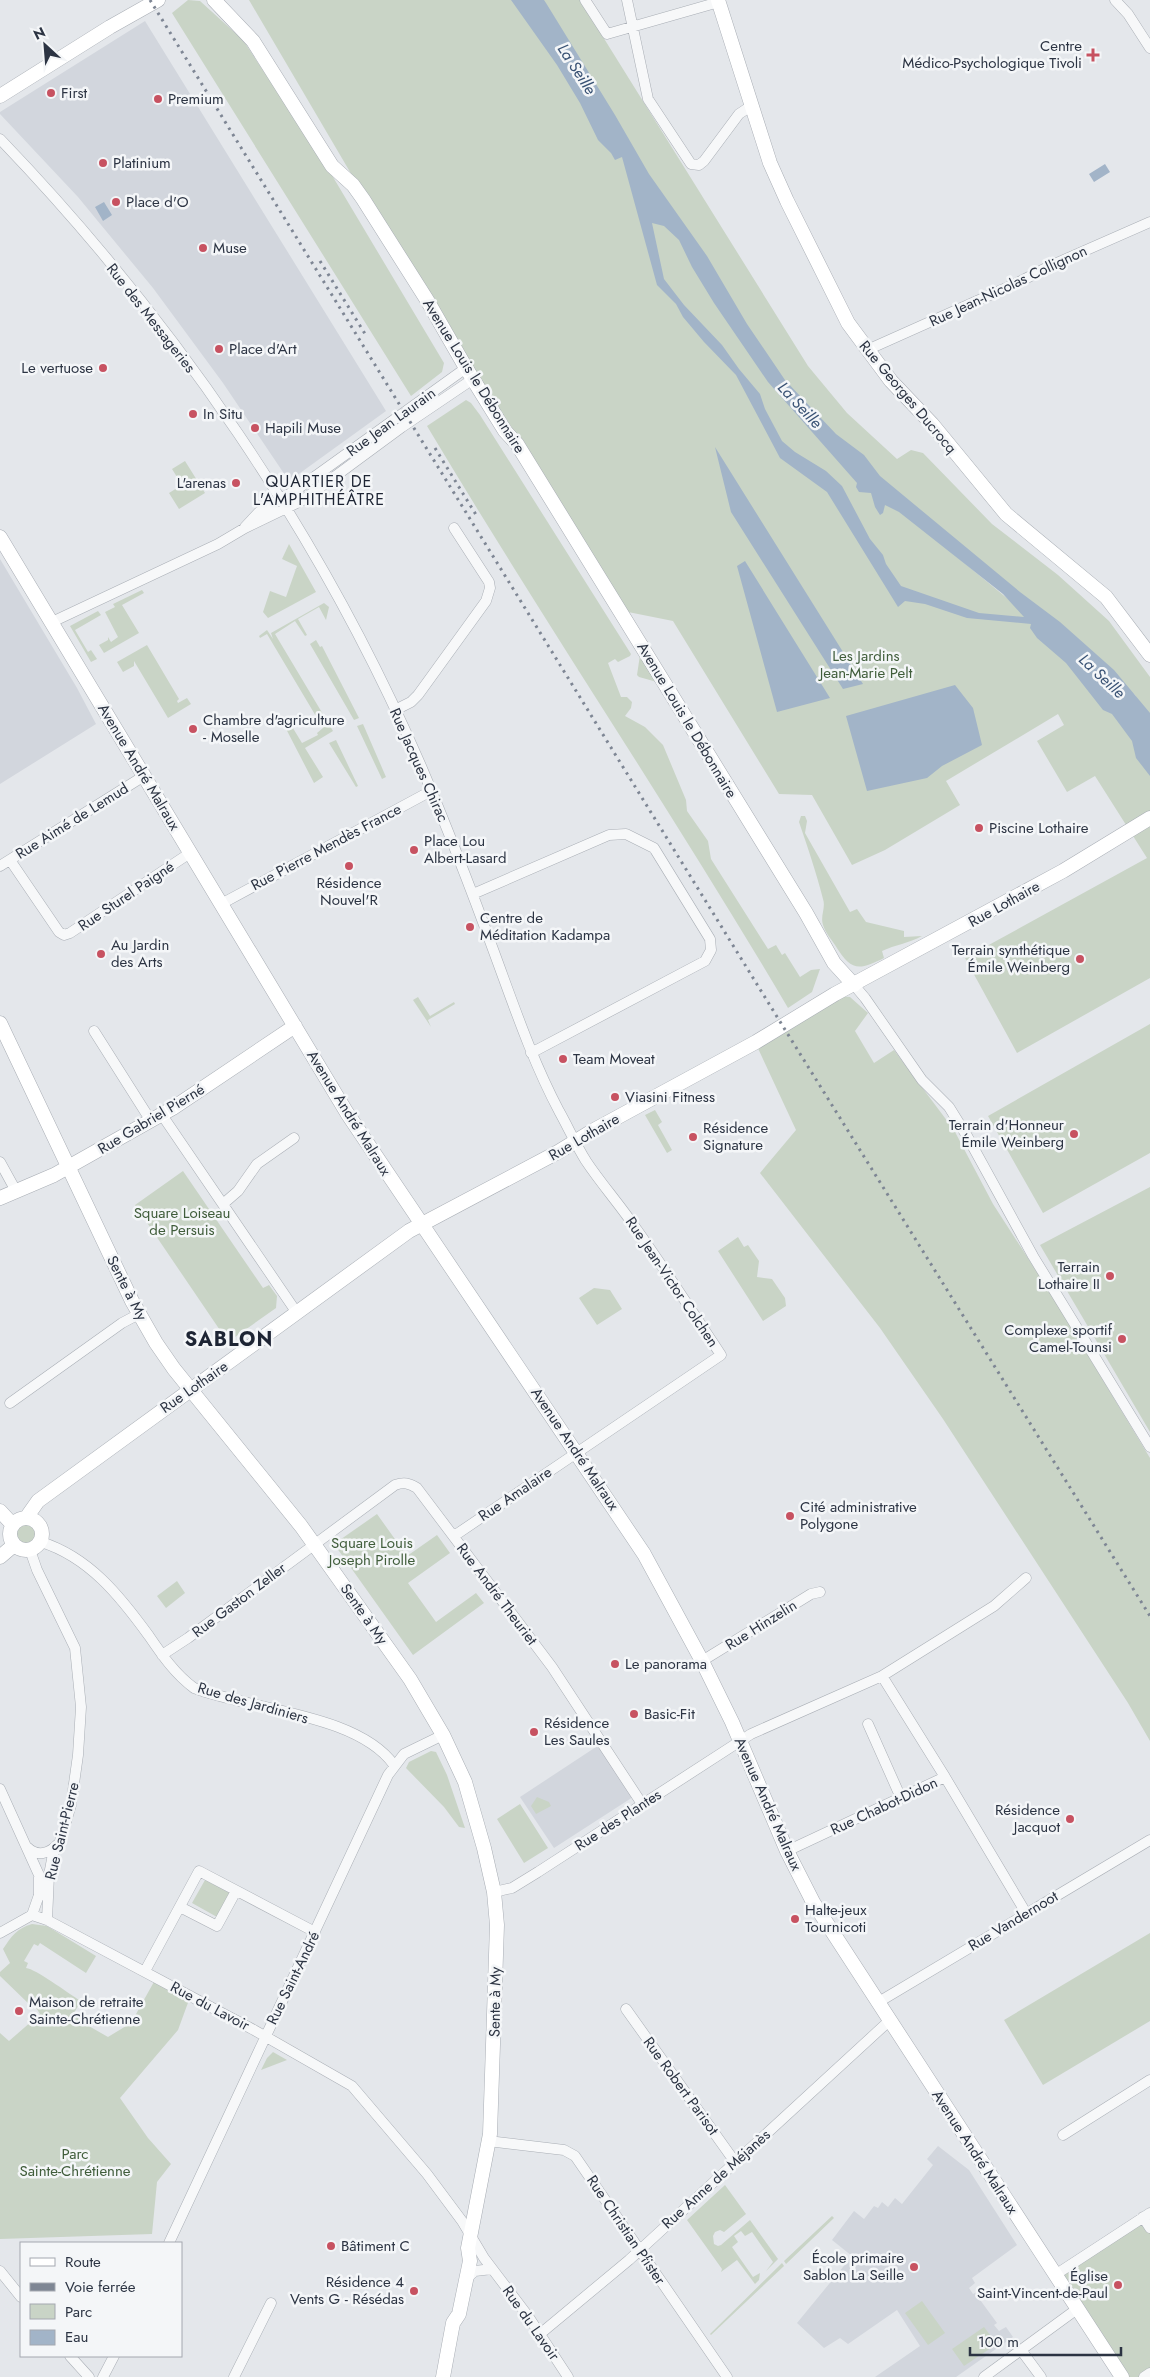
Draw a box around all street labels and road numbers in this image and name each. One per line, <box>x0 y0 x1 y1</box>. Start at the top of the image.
street label: Rue Jean-Nicolas Collignon <box>925 240 1091 332</box>
street label: Rue des Messageries <box>101 259 201 377</box>
street label: Avenue Louis le Débonnaire <box>417 295 531 458</box>
street label: Rue Georges Ducrocq <box>854 336 962 458</box>
street label: Rue Jean Laurain <box>342 382 440 462</box>
street label: Avenue Louis le Débonnaire <box>632 638 742 802</box>
street label: Avenue André Malraux <box>92 700 186 835</box>
street label: Rue Jacques Chirac <box>384 704 454 826</box>
street label: Rue Aimé de Lemud <box>11 777 133 865</box>
street label: Rue Pierre Mendès France <box>247 798 405 896</box>
street label: Rue Sturel Paigné <box>73 855 179 936</box>
street label: Rue Lothaire <box>964 875 1044 933</box>
street label: Avenue André Malraux <box>302 1046 397 1181</box>
street label: Rue Gabriel Pierné <box>93 1078 209 1160</box>
street label: Rue Lothaire <box>544 1108 624 1166</box>
street label: Rue Jean-Victor Colchen <box>620 1212 724 1352</box>
street label: Sente à My <box>101 1252 153 1325</box>
street label: Rue Lothaire <box>155 1355 233 1419</box>
street label: Avenue André Malraux <box>526 1383 625 1515</box>
street label: Rue Amalaire <box>474 1461 556 1527</box>
street label: Rue André Theuriet <box>451 1538 543 1650</box>
street label: Rue Gaston Zeller <box>187 1557 291 1643</box>
street label: Sente à My <box>335 1579 393 1649</box>
street label: Rue Hinzelin <box>721 1594 801 1656</box>
street label: Rue des Jardiniers <box>195 1677 311 1729</box>
street label: Avenue André Malraux <box>729 1734 808 1875</box>
street label: Rue Chabot-Didon <box>827 1772 941 1840</box>
street label: Rue Saint-Pierre <box>39 1780 85 1882</box>
street label: Rue des Plantes <box>570 1784 666 1856</box>
street label: Rue Vandernoot <box>964 1885 1062 1957</box>
street label: Rue Saint-André <box>261 1927 325 2028</box>
street label: Sente à My <box>483 1966 507 2037</box>
street label: Rue du Lavoir <box>166 1976 254 2037</box>
street label: Rue Robert Parisot <box>638 2032 724 2140</box>
street label: Avenue André Malraux <box>927 2086 1024 2219</box>
street label: Rue Anne de Méjanès <box>657 2124 775 2234</box>
street label: Rue Christian Pfister <box>581 2171 671 2290</box>
street label: Rue du Lavoir <box>497 2281 565 2366</box>

